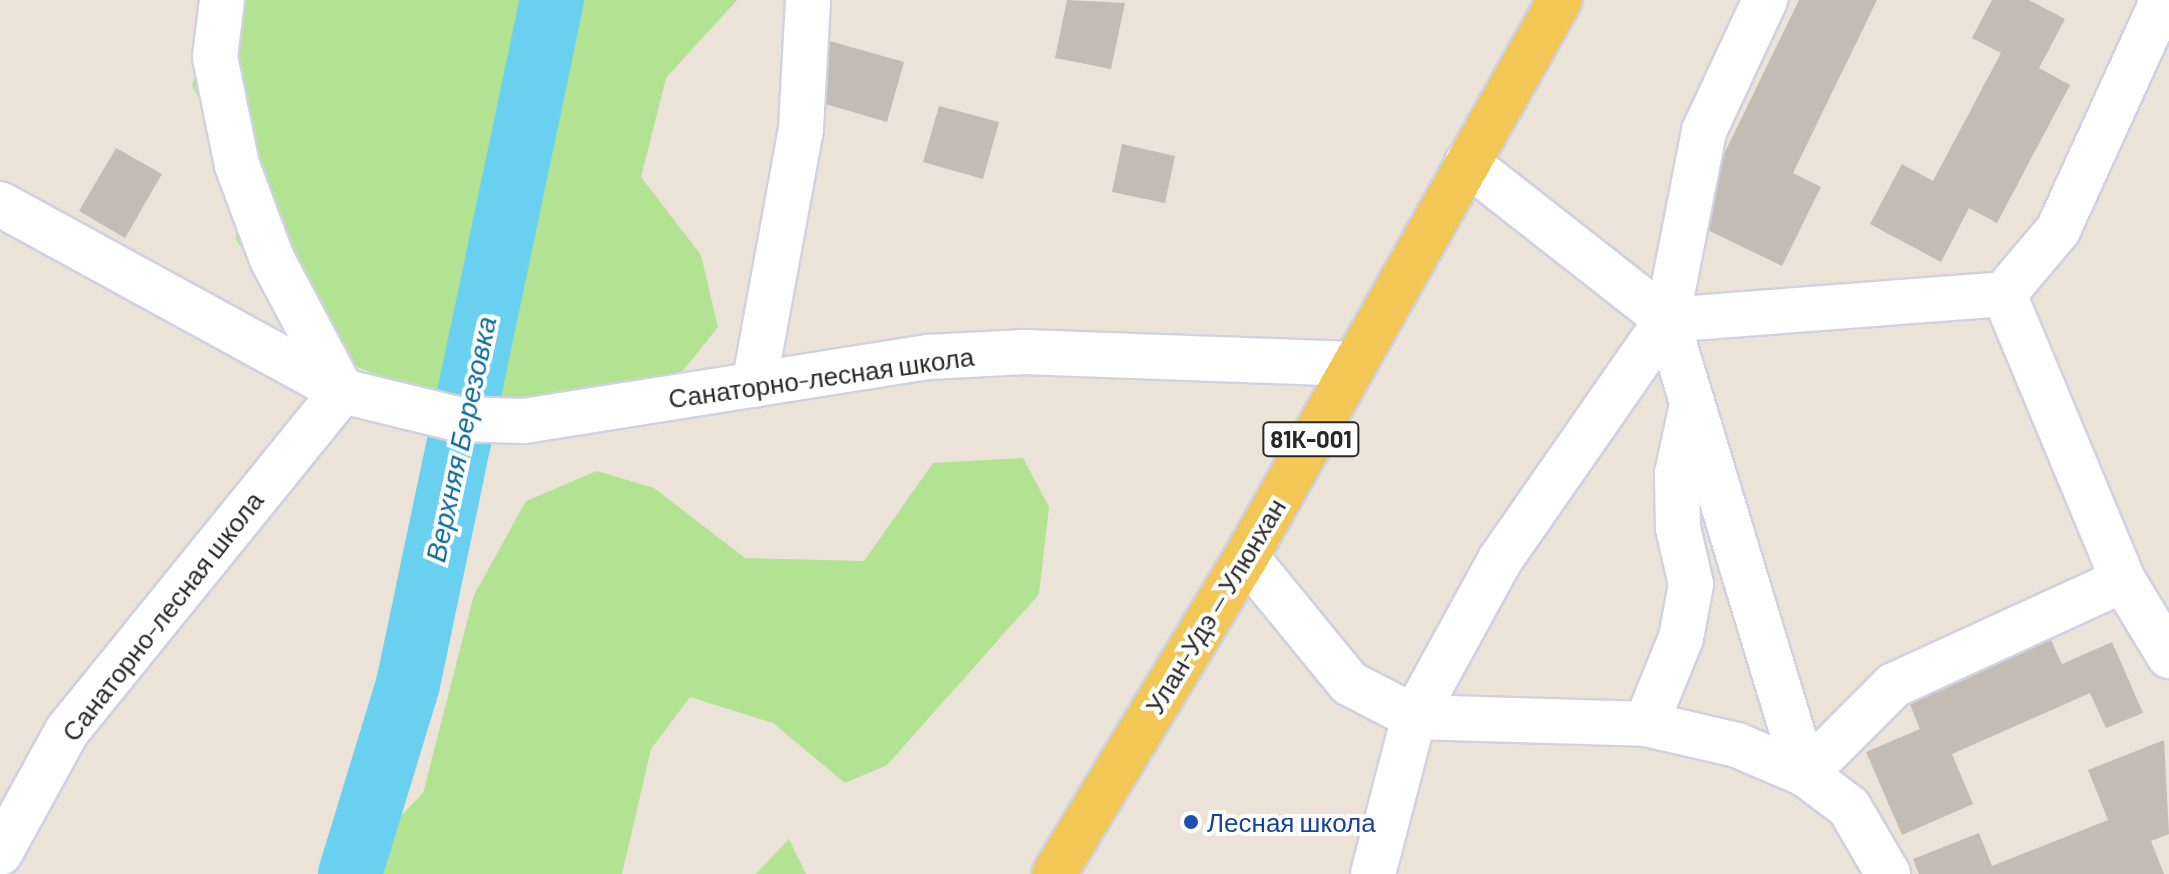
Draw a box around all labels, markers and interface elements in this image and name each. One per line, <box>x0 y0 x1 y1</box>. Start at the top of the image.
water label: Верхняя Березовка <box>418 313 502 565</box>
street label: Санаторно-лесная школа <box>666 340 976 414</box>
road number: 81К-001 <box>1261 419 1361 459</box>
street label: Санаторно-лесная школа <box>55 485 269 747</box>
street label: Улан-Удэ — Улюнхан <box>1138 493 1292 719</box>
place label: Лесная школа <box>1207 806 1376 838</box>
marker: Лесная школа <box>1182 813 1200 831</box>

